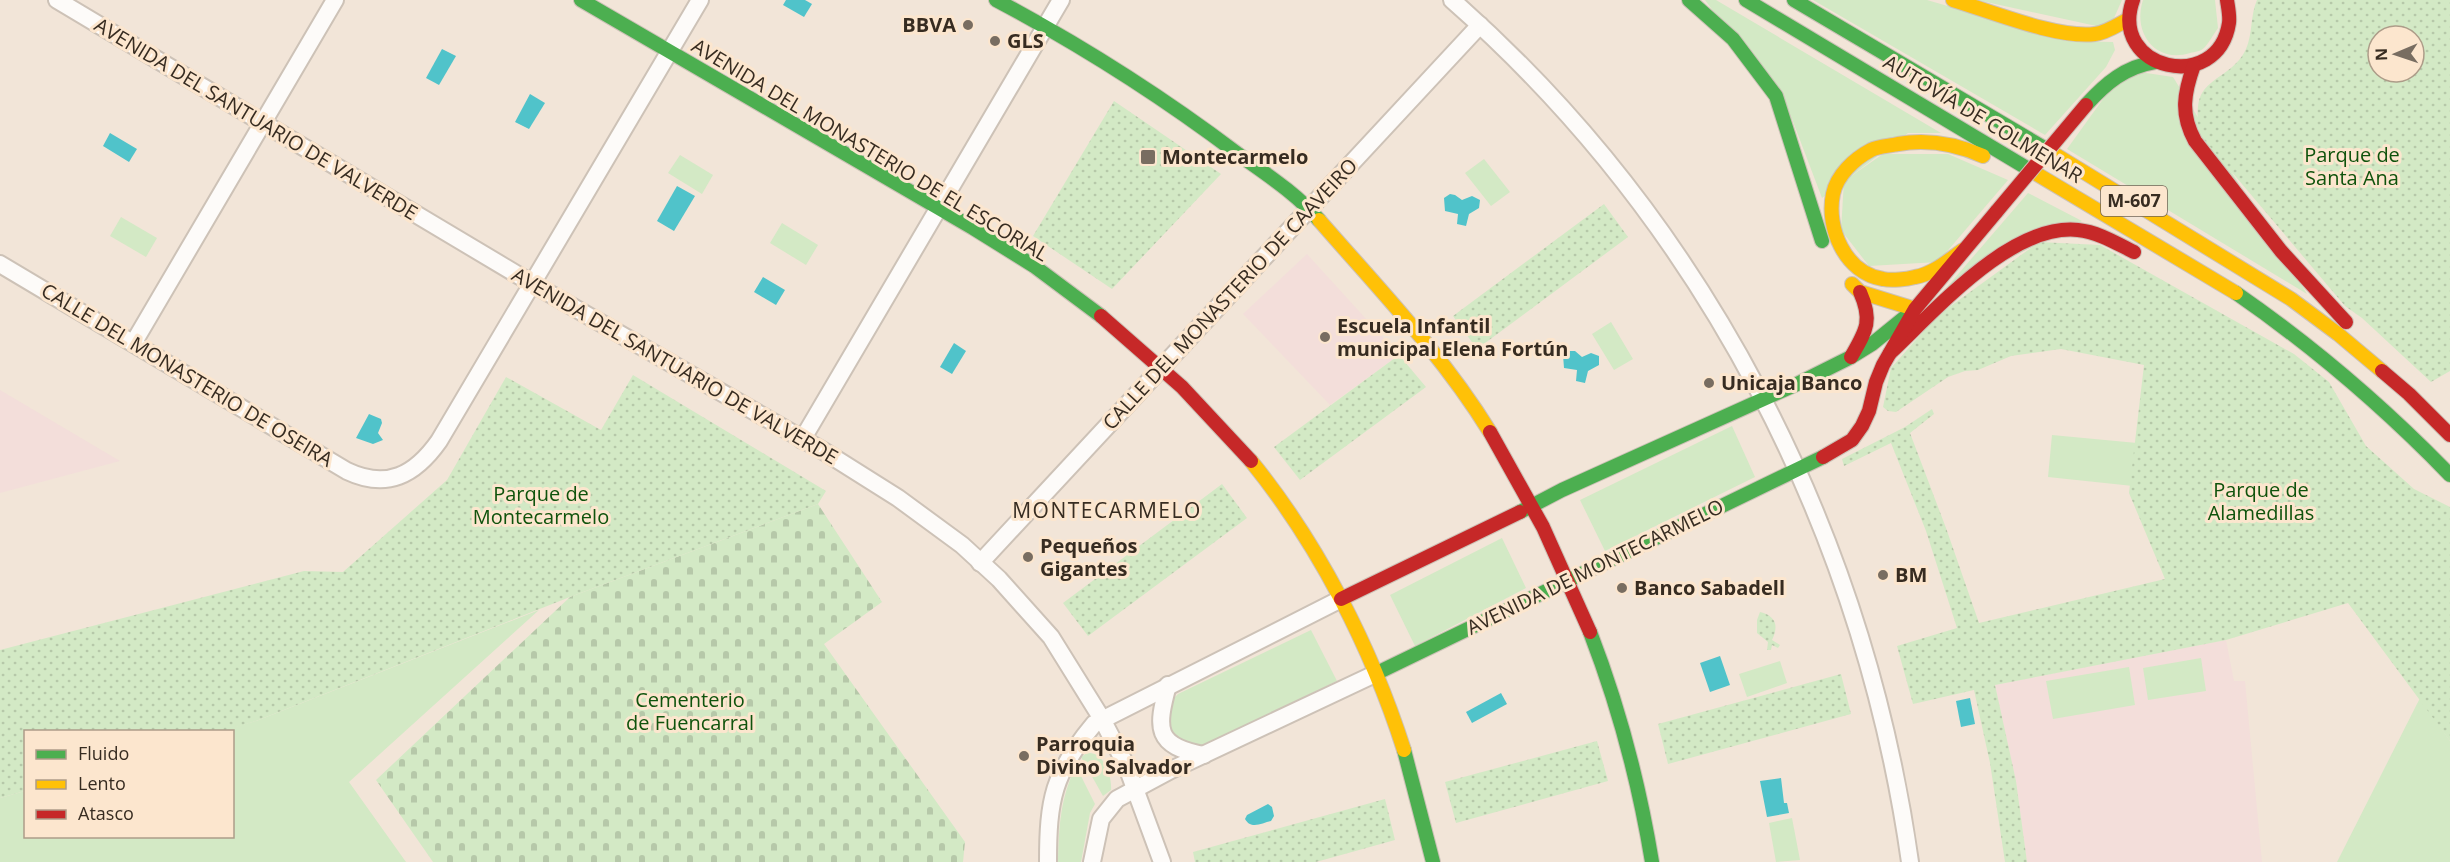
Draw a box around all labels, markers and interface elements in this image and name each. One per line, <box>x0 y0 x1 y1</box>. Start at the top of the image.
street label: AVENIDA DEL SANTUARIO DE VALVERDE <box>90 11 423 226</box>
place label: BBVA <box>902 11 956 38</box>
marker: BBVA <box>961 18 975 32</box>
north arrow <box>2366 24 2426 84</box>
place label: GLS <box>1007 27 1044 54</box>
street label: AVENIDA DEL MONASTERIO DE EL ESCORIAL <box>687 32 1054 267</box>
marker: GLS <box>988 34 1002 48</box>
street label: AUTOVÍA DE COLMENAR <box>1879 48 2088 189</box>
text: N <box>2370 48 2392 61</box>
park label: Parque de Santa Ana <box>2304 141 2400 191</box>
place label: Montecarmelo <box>1162 143 1308 170</box>
marker: Montecarmelo <box>1139 148 1157 166</box>
street label: CALLE DEL MONASTERIO DE CAAVEIRO <box>1096 152 1363 435</box>
road number: M-607 <box>2101 186 2167 216</box>
street label: AVENIDA DEL SANTUARIO DE VALVERDE <box>507 261 843 470</box>
street label: CALLE DEL MONASTERIO DE OSEIRA <box>36 277 338 473</box>
place label: Escuela Infantil municipal Elena Fortún <box>1337 312 1568 362</box>
marker: Escuela Infantil municipal Elena Fortún <box>1318 330 1332 344</box>
place label: Unicaja Banco <box>1721 369 1862 396</box>
marker: Unicaja Banco <box>1702 376 1716 390</box>
park label: Parque de Alamedillas <box>2208 476 2314 526</box>
park label: Parque de Montecarmelo <box>473 480 609 530</box>
street label: AVENIDA DE MONTECARMELO <box>1462 492 1728 641</box>
district label: MONTECARMELO <box>1012 496 1202 524</box>
place label: Pequeños Gigantes <box>1040 532 1138 582</box>
marker: Pequeños Gigantes <box>1021 550 1035 564</box>
place label: BM <box>1895 561 1927 588</box>
marker: BM <box>1876 568 1890 582</box>
place label: Banco Sabadell <box>1634 574 1785 601</box>
marker: Banco Sabadell <box>1615 581 1629 595</box>
park label: Cementerio de Fuencarral <box>626 686 754 736</box>
legend <box>24 730 234 838</box>
place label: Parroquia Divino Salvador <box>1036 730 1192 780</box>
text: Fluido <box>78 741 129 765</box>
marker: Parroquia Divino Salvador <box>1017 749 1031 763</box>
text: Lento <box>78 771 126 795</box>
text: Atasco <box>78 801 134 825</box>

